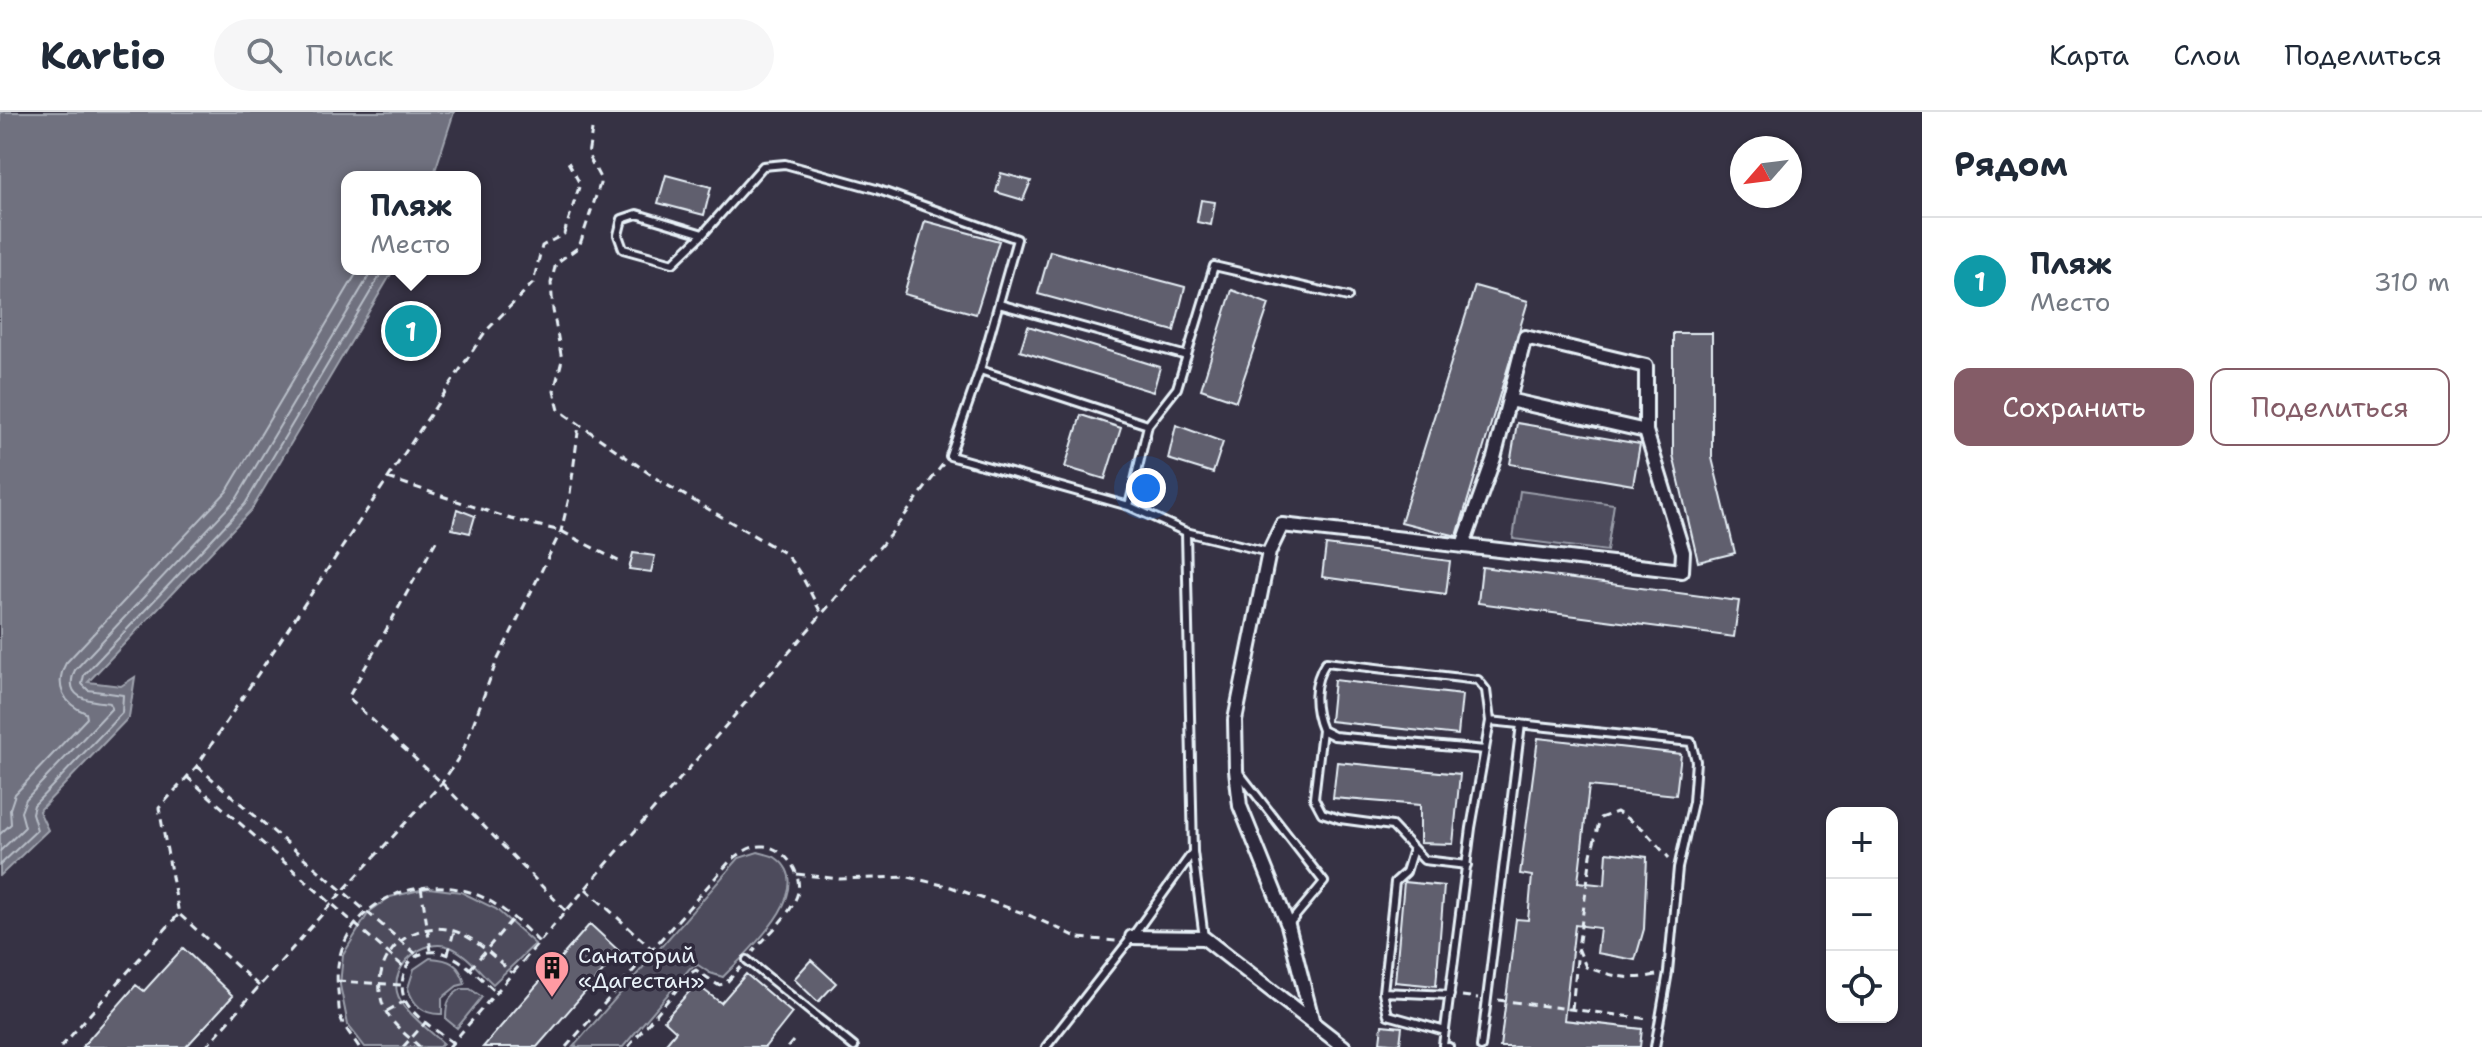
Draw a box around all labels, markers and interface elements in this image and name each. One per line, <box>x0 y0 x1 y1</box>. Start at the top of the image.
search box <box>214 19 774 91</box>
text: Kartio <box>40 30 166 81</box>
icon: search <box>242 33 286 77</box>
text: Поиск <box>306 35 393 76</box>
text: Карта <box>2049 36 2129 74</box>
text: Слои <box>2173 36 2240 74</box>
text: Поделиться <box>2284 36 2442 74</box>
north arrow <box>1730 136 1802 208</box>
text: Рядом <box>1954 141 2068 187</box>
popup <box>341 171 481 275</box>
text: Пляж <box>370 185 452 226</box>
text: Место <box>370 226 451 261</box>
text: Пляж <box>2030 243 2112 284</box>
text: 1 <box>1974 264 1986 299</box>
text: 310 m <box>2374 264 2450 299</box>
text: Место <box>2030 284 2111 319</box>
pin: 1 <box>385 301 437 361</box>
button: Сохранить <box>1954 368 2194 446</box>
button: Поделиться <box>2210 368 2450 446</box>
your location <box>1126 468 1166 508</box>
map controls <box>1826 807 1898 1023</box>
button: + <box>1826 807 1898 879</box>
button: − <box>1826 879 1898 951</box>
place label: Санаторий «Дагестан» <box>578 941 705 995</box>
building icon: Санаторий «Дагестан» <box>533 949 571 999</box>
button: locate <box>1826 951 1898 1023</box>

